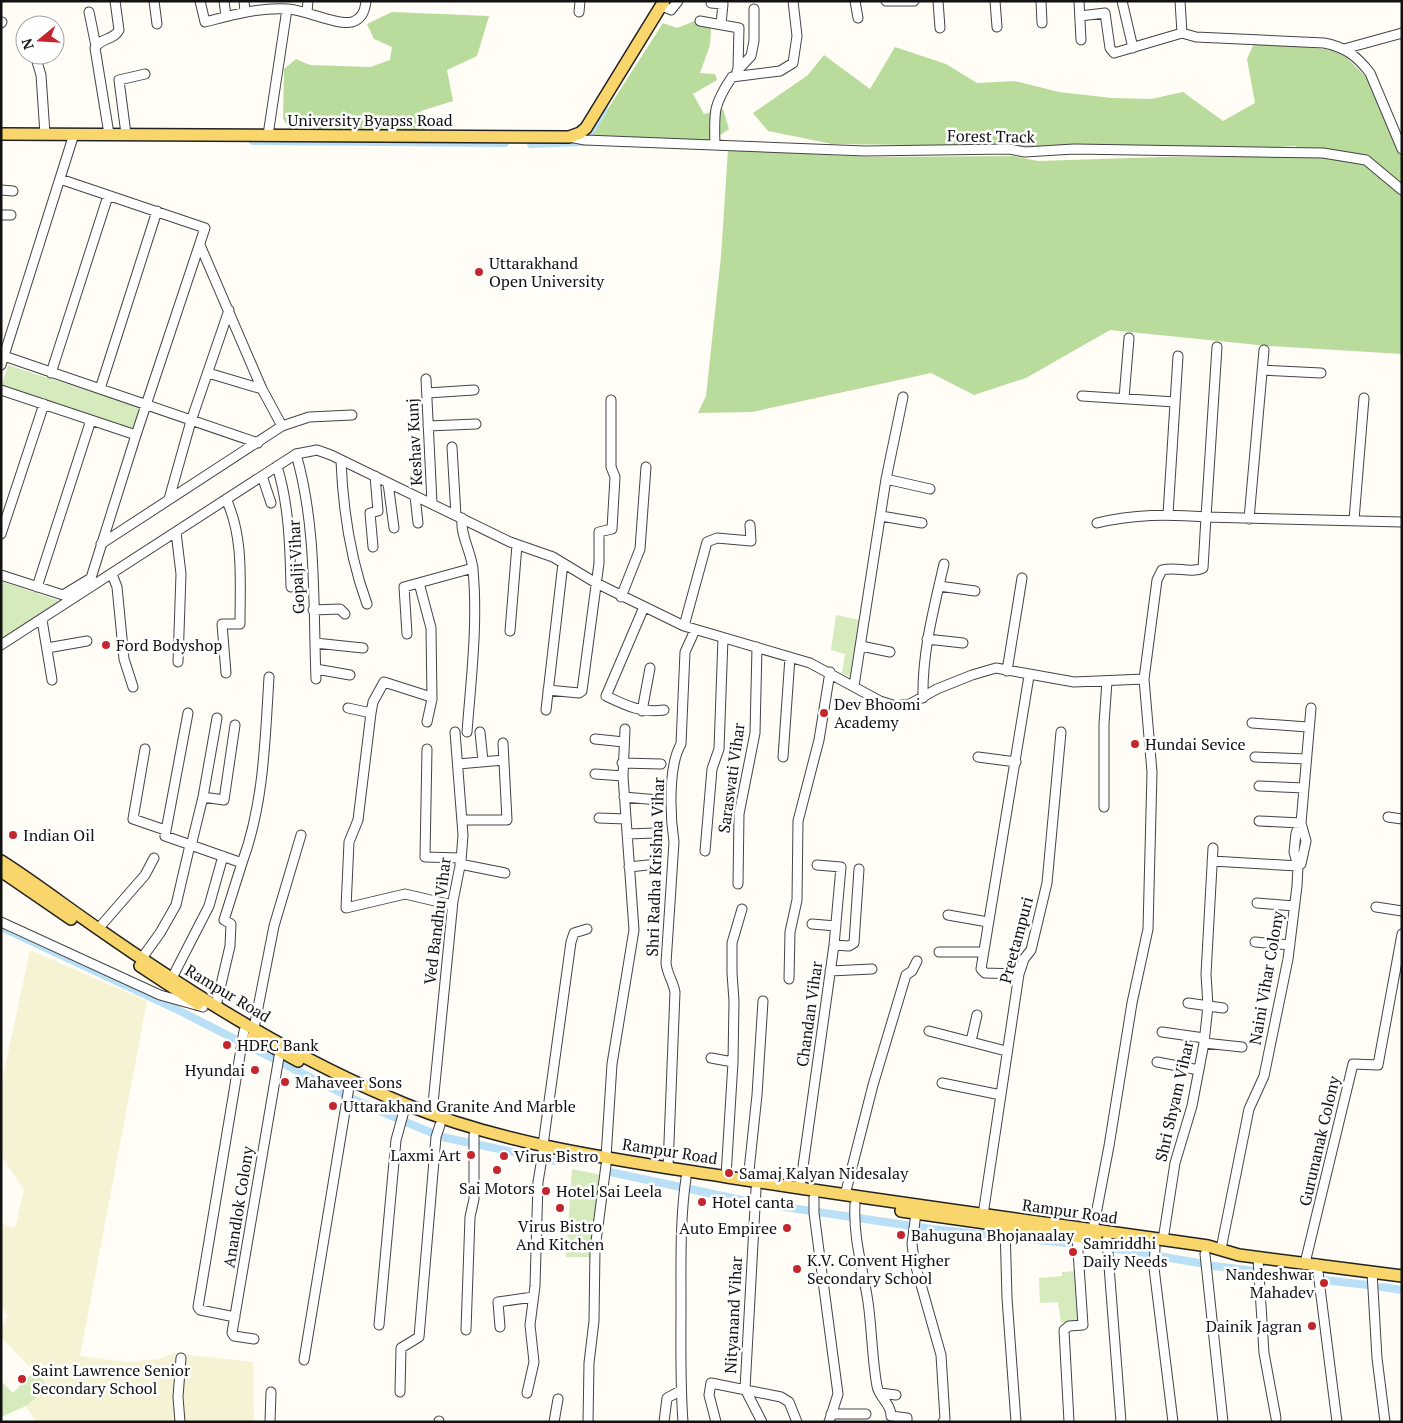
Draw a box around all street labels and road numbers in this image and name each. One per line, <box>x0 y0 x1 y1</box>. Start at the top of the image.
street label: University Byapss Road <box>287 109 453 131</box>
street label: Forest Track <box>947 124 1036 148</box>
street label: Keshav Kunj <box>401 398 427 486</box>
street label: Gopalji Vihar <box>283 519 309 615</box>
street label: Saraswati Vihar <box>712 721 750 835</box>
street label: Shri Radha Krishna Vihar <box>641 776 669 957</box>
street label: Ved Bandhu Vihar <box>418 855 456 986</box>
street label: Preetampuri <box>994 894 1038 986</box>
street label: Naini Vihar Colony <box>1243 908 1289 1047</box>
street label: Rampur Road <box>181 959 275 1027</box>
street label: Chandan Vihar <box>791 959 827 1068</box>
street label: Shri Shyam Vihar <box>1149 1038 1199 1164</box>
street label: Gurunanak Colony <box>1293 1073 1345 1208</box>
street label: Rampur Road <box>621 1133 719 1169</box>
street label: Anandlok Colony <box>218 1144 259 1269</box>
street label: Rampur Road <box>1021 1193 1119 1229</box>
street label: Nityanand Vihar <box>719 1255 747 1374</box>

